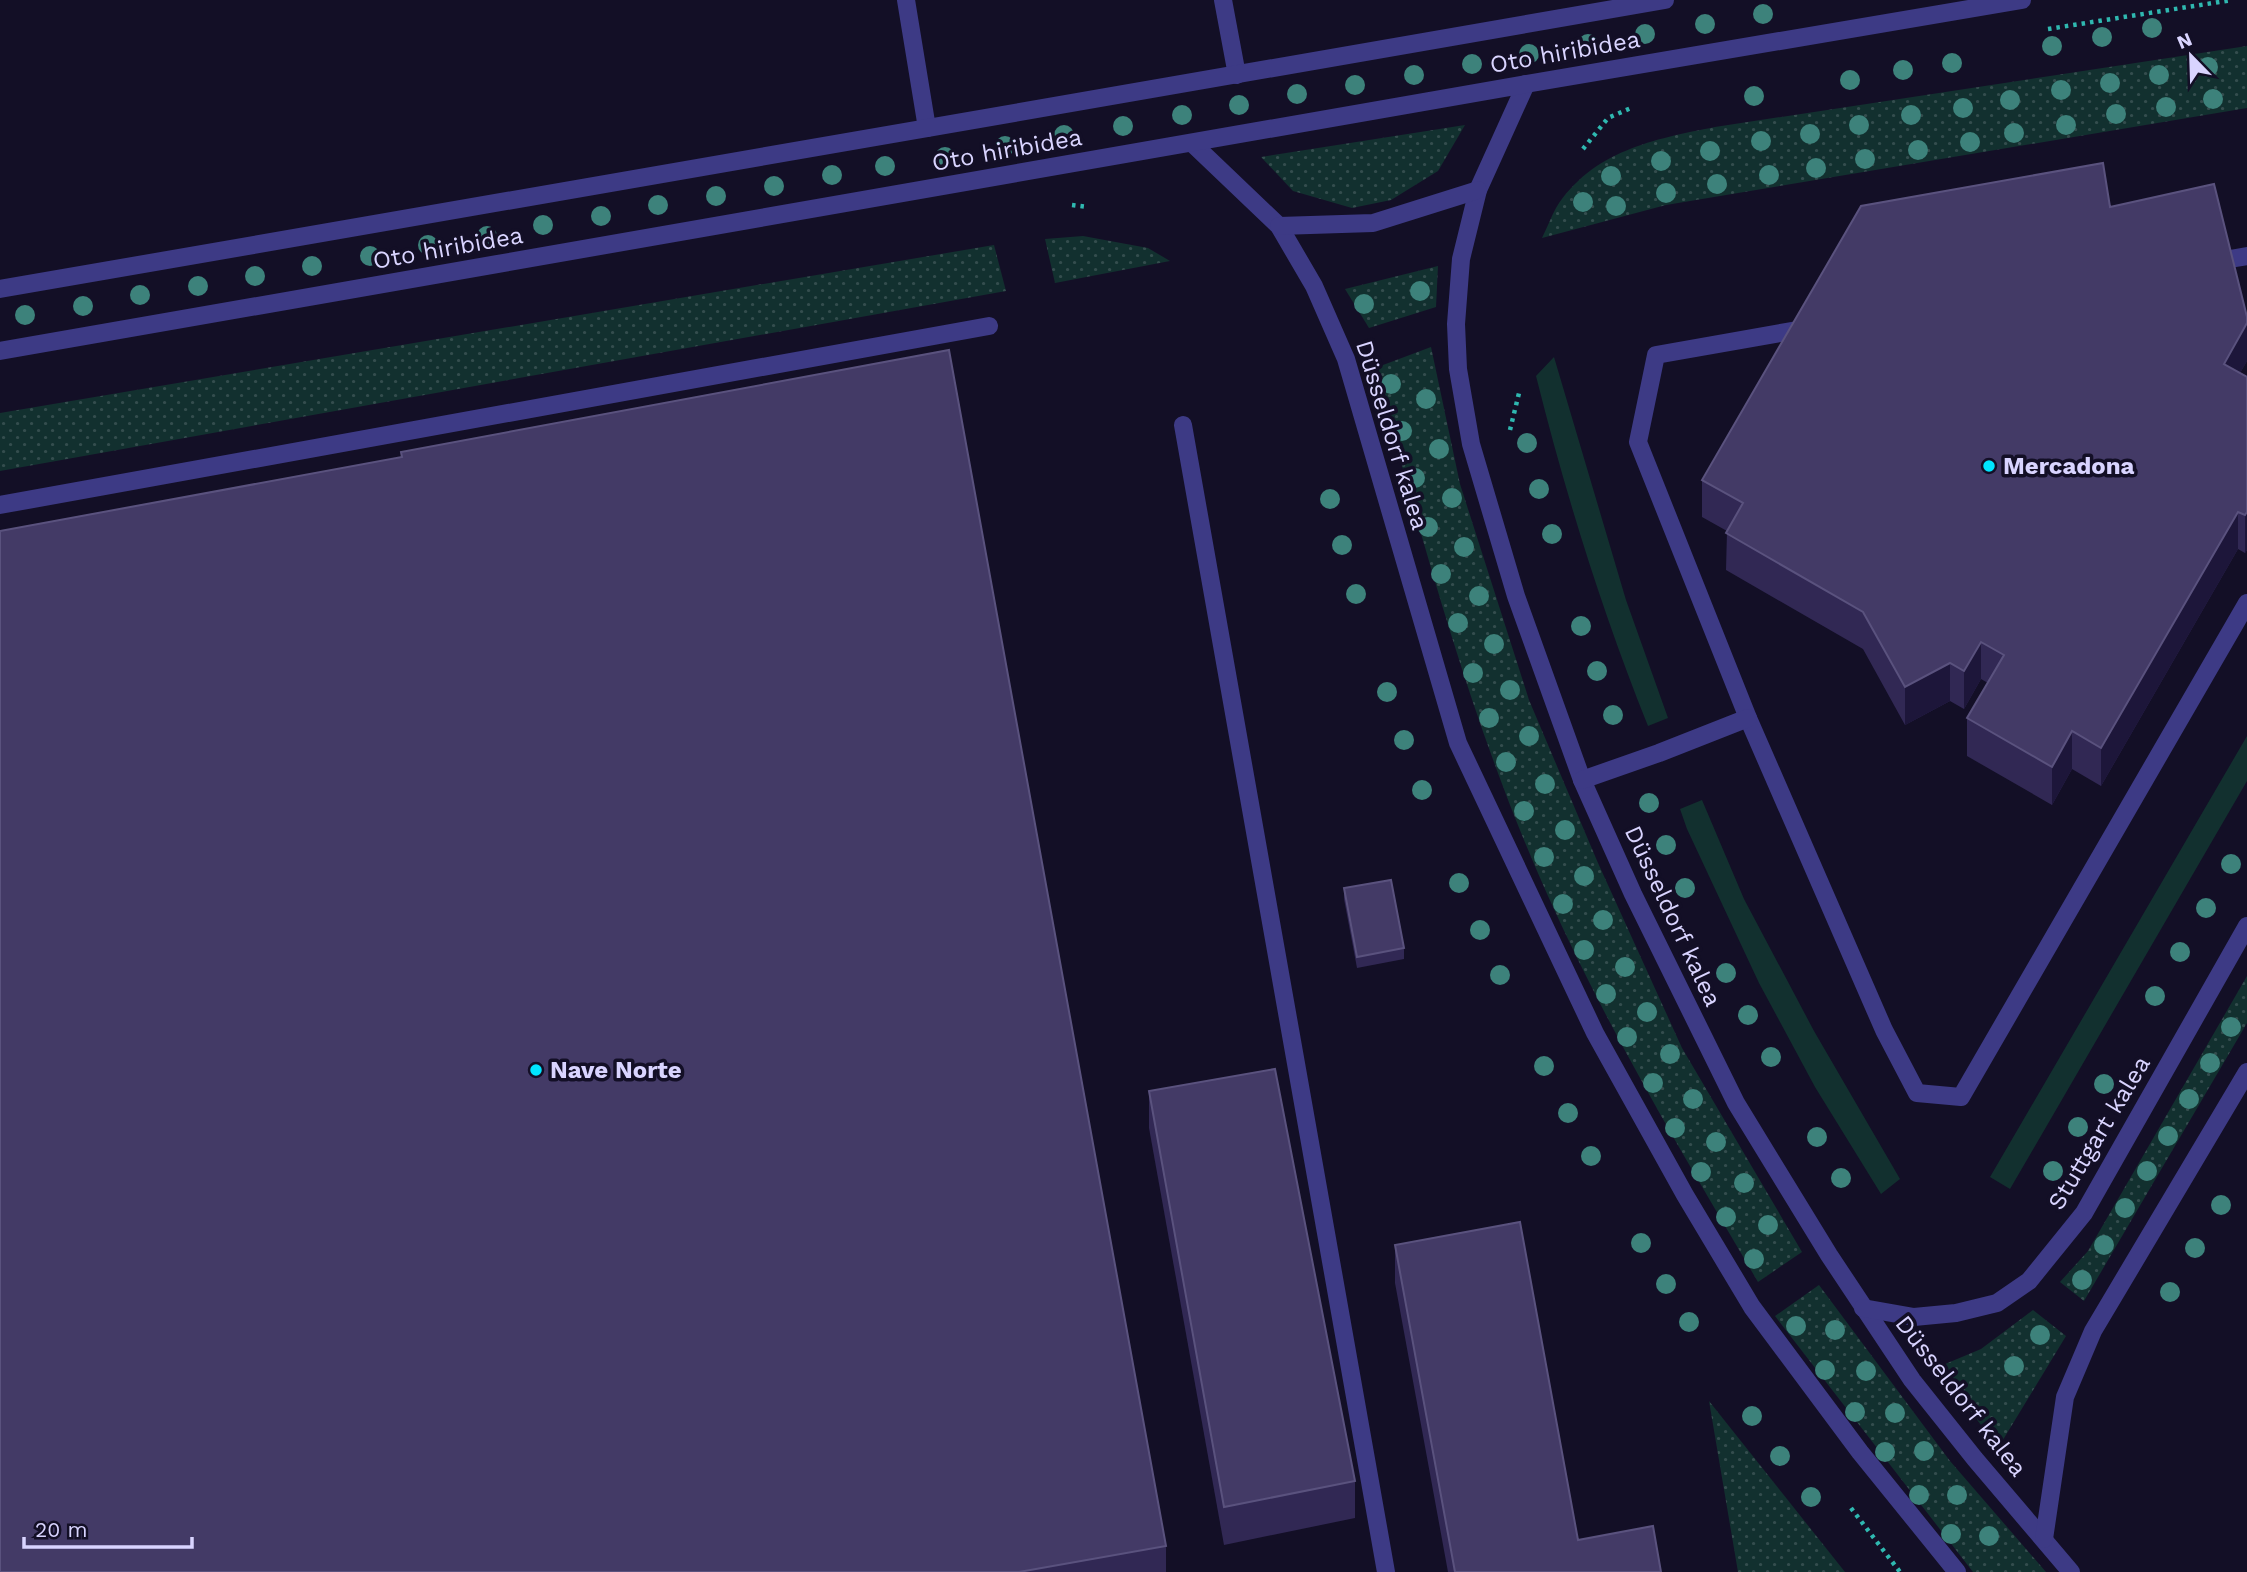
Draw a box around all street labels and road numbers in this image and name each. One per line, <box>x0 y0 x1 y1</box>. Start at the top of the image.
street label: Oto hiribidea <box>1488 25 1642 79</box>
street label: Oto hiribidea <box>930 123 1084 177</box>
street label: Oto hiribidea <box>371 221 525 275</box>
street label: Düsseldorf kalea <box>1350 337 1434 533</box>
street label: Düsseldorf kalea <box>1619 821 1727 1011</box>
street label: Stuttgart kalea <box>2042 1051 2156 1215</box>
street label: Düsseldorf kalea <box>1890 1310 2032 1482</box>

